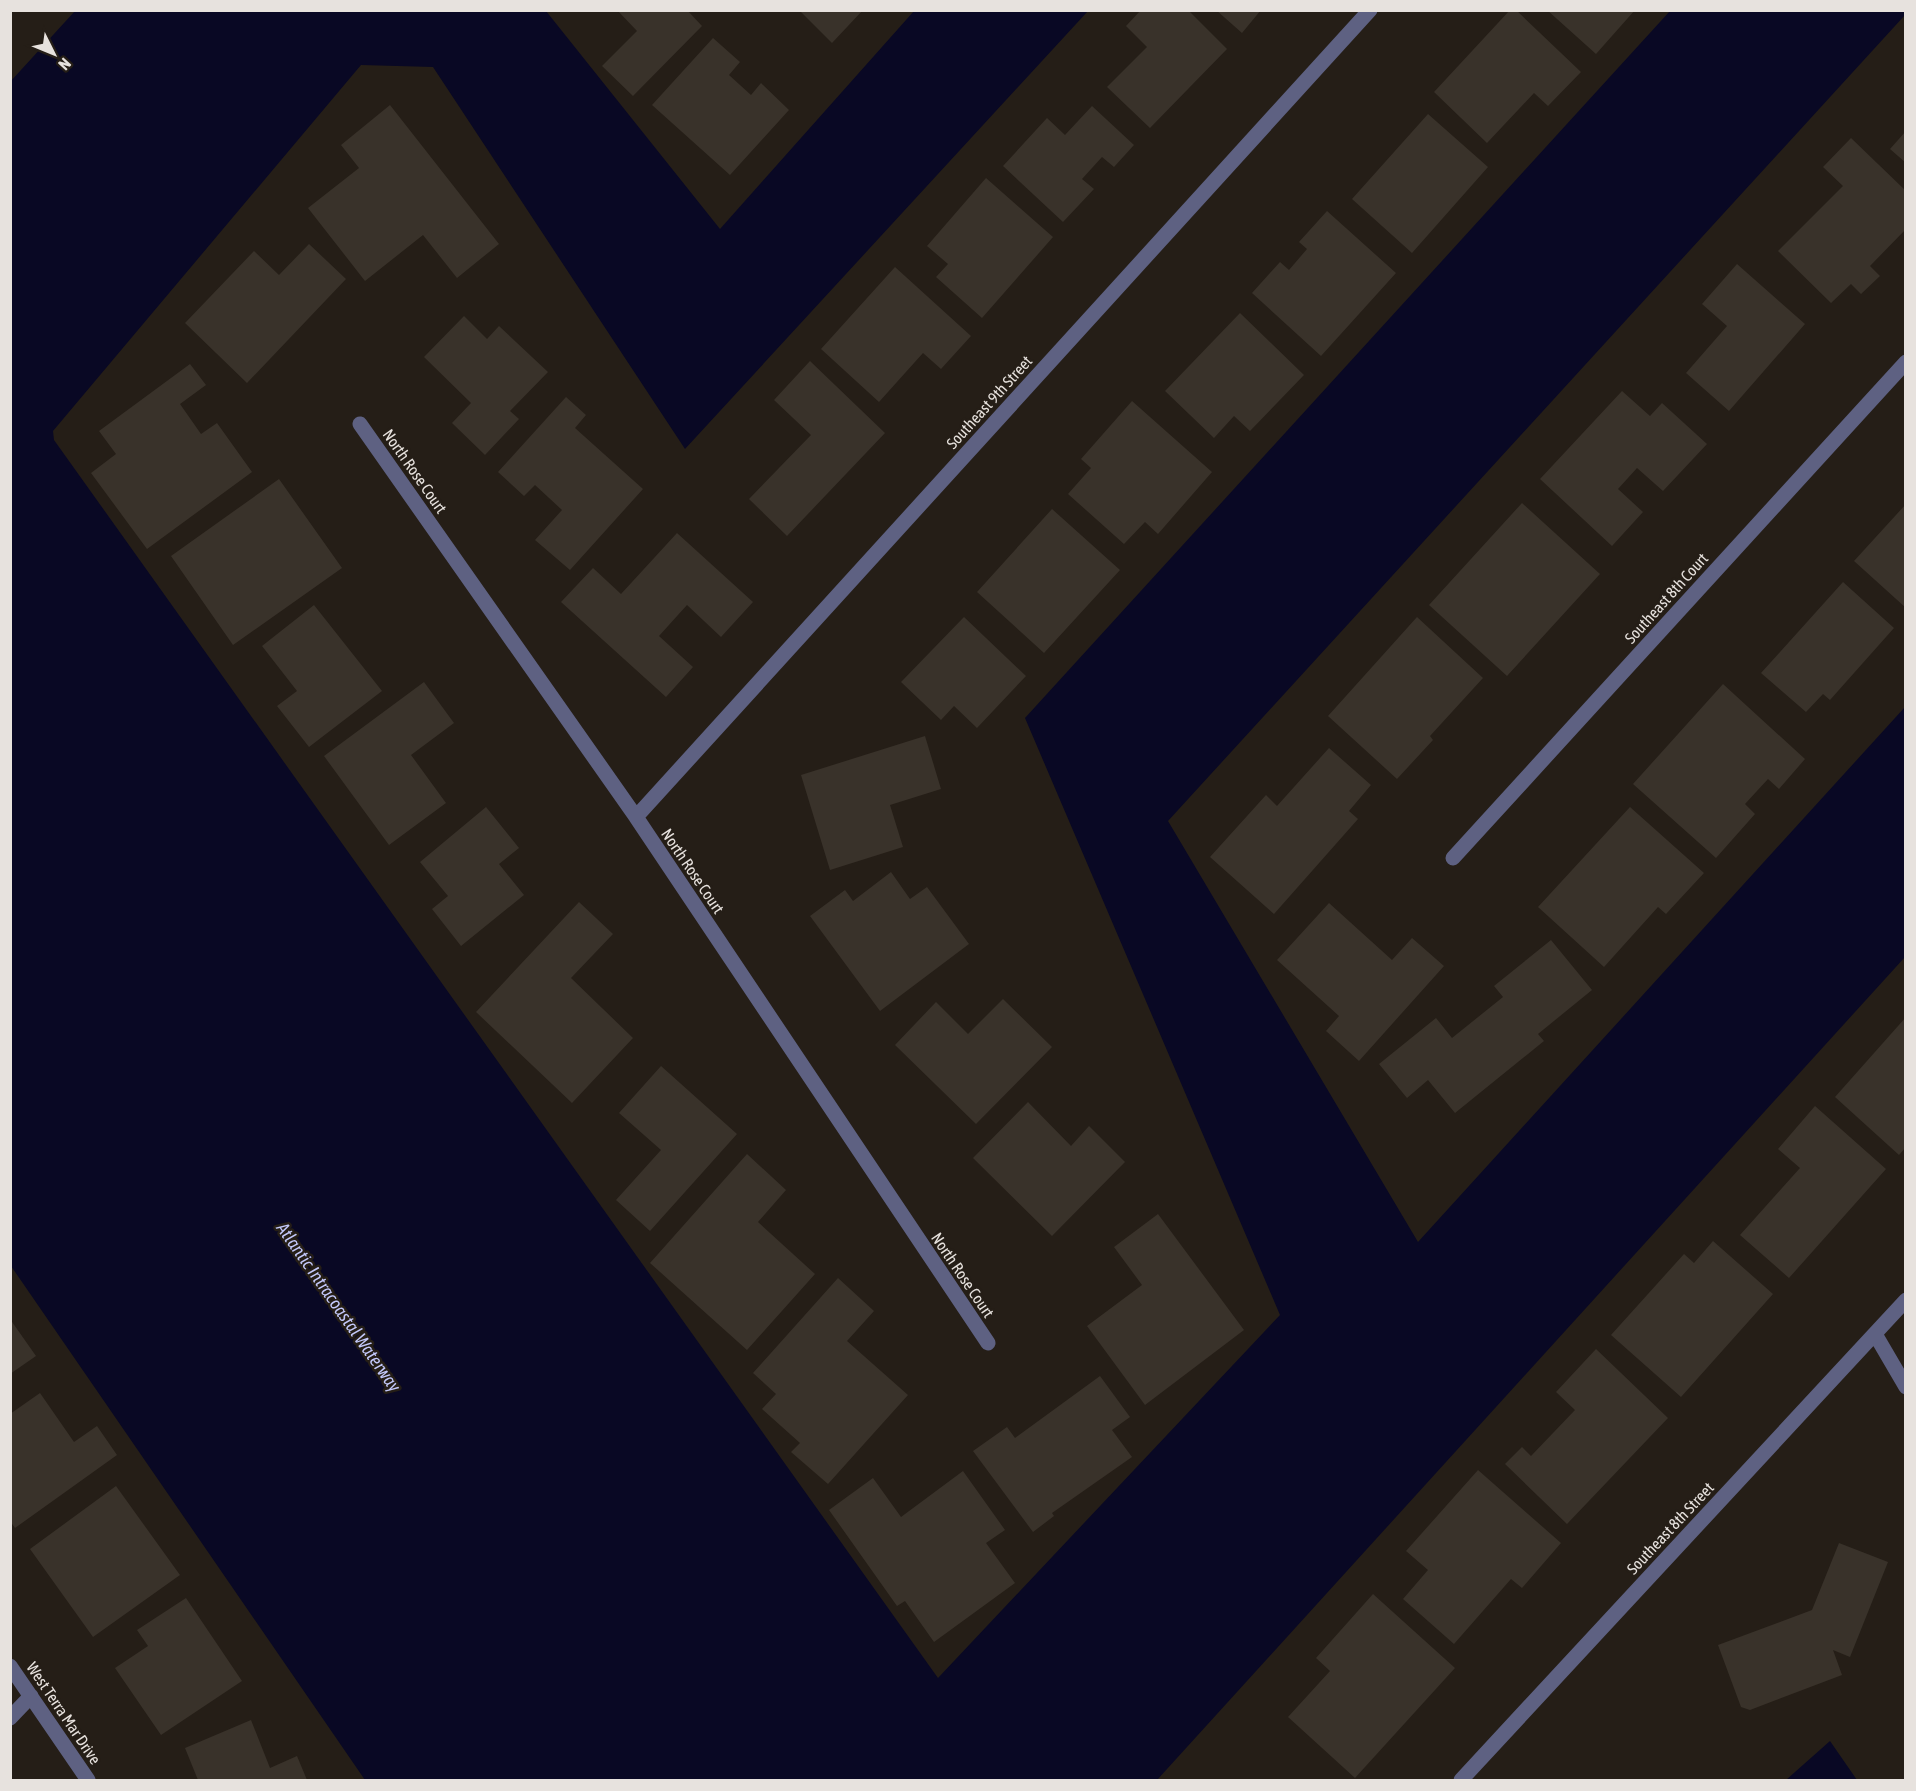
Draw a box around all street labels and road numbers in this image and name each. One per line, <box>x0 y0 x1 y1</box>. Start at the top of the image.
street label: Southeast 9th Street <box>943 352 1036 452</box>
street label: North Rose Court <box>379 426 451 517</box>
street label: Southeast 8th Court <box>1621 549 1711 647</box>
street label: North Rose Court <box>658 825 728 917</box>
street label: North Rose Court <box>928 1229 998 1321</box>
street label: Southeast 8th Street <box>1623 1478 1717 1578</box>
street label: West Terra Mar Drive <box>23 1659 105 1767</box>

